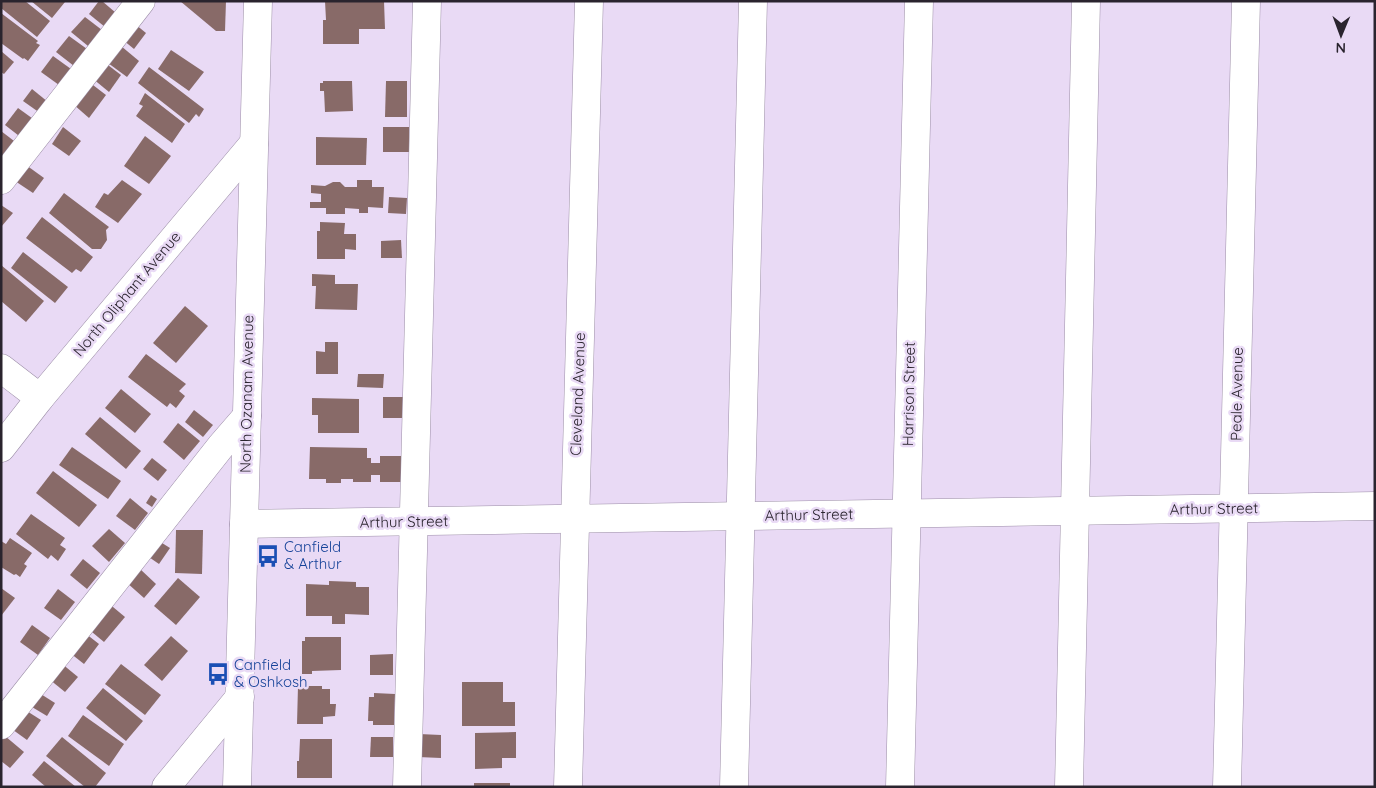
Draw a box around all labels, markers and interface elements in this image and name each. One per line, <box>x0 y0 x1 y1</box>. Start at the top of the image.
north arrow <box>1316 10 1366 60</box>
text: N <box>1335 39 1346 57</box>
street label: North Oliphant Avenue <box>69 227 185 360</box>
street label: North Ozanam Avenue <box>236 315 257 473</box>
street label: Cleveland Avenue <box>566 332 589 456</box>
street label: Harrison Street <box>898 342 919 446</box>
street label: Peale Avenue <box>1226 347 1247 441</box>
street label: Arthur Street <box>1170 498 1258 519</box>
street label: Arthur Street <box>765 504 853 525</box>
street label: Arthur Street <box>360 511 448 532</box>
place label: Canfield & Arthur <box>284 537 342 573</box>
bus stop icon: Canfield & Arthur <box>255 543 281 569</box>
place label: Canfield & Oshkosh <box>234 655 308 691</box>
bus stop icon: Canfield & Oshkosh <box>205 661 231 687</box>

